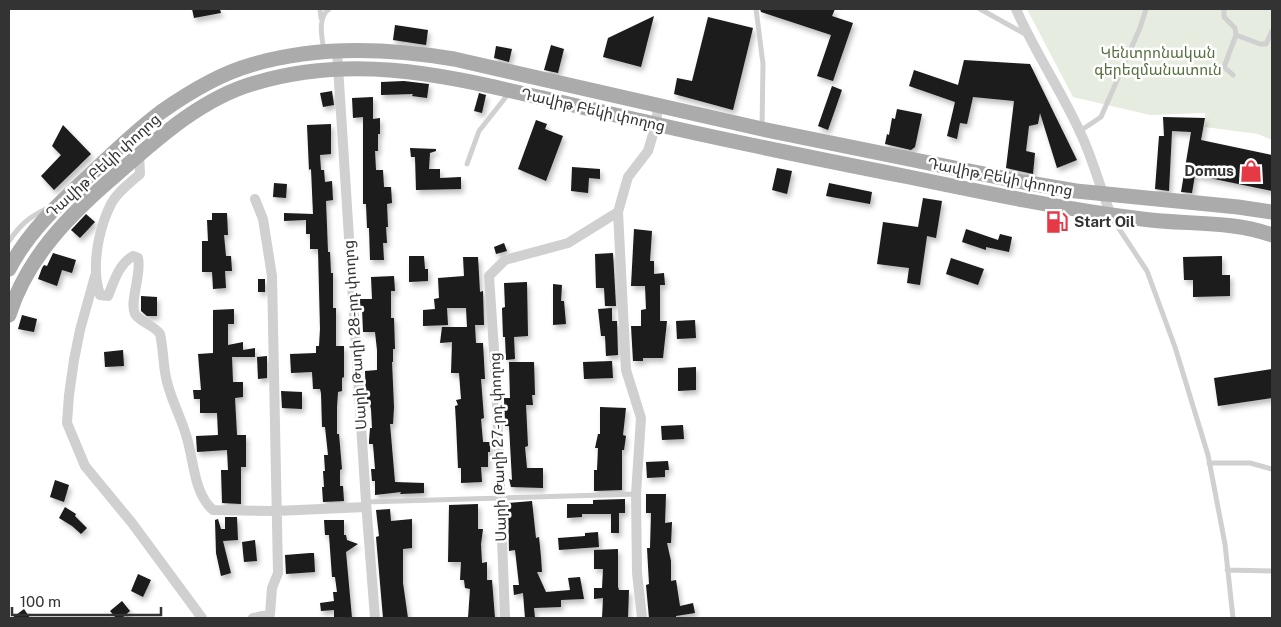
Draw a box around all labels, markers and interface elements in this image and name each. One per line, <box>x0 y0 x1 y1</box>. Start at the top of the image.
park label: Կենտրոնական գերեզմանատուն <box>1094 44 1222 79</box>
street label: Դավիթ Բեկի փողոց <box>519 85 667 135</box>
street label: Դավիթ Բեկի փողոց <box>42 110 164 222</box>
street label: Դավիթ Բեկի փողոց <box>926 154 1074 200</box>
shop icon: Domus <box>1238 158 1264 184</box>
place label: Domus <box>1184 162 1234 179</box>
fuel station icon: Start Oil <box>1044 209 1070 235</box>
place label: Start Oil <box>1074 213 1135 230</box>
street label: Սարի Թաղի 28-րդ փողոց <box>339 240 371 430</box>
street label: Սարի Թաղի 27-րդ փողոց <box>486 352 510 542</box>
scale bar <box>12 584 161 616</box>
text: 100 m <box>20 593 61 610</box>

